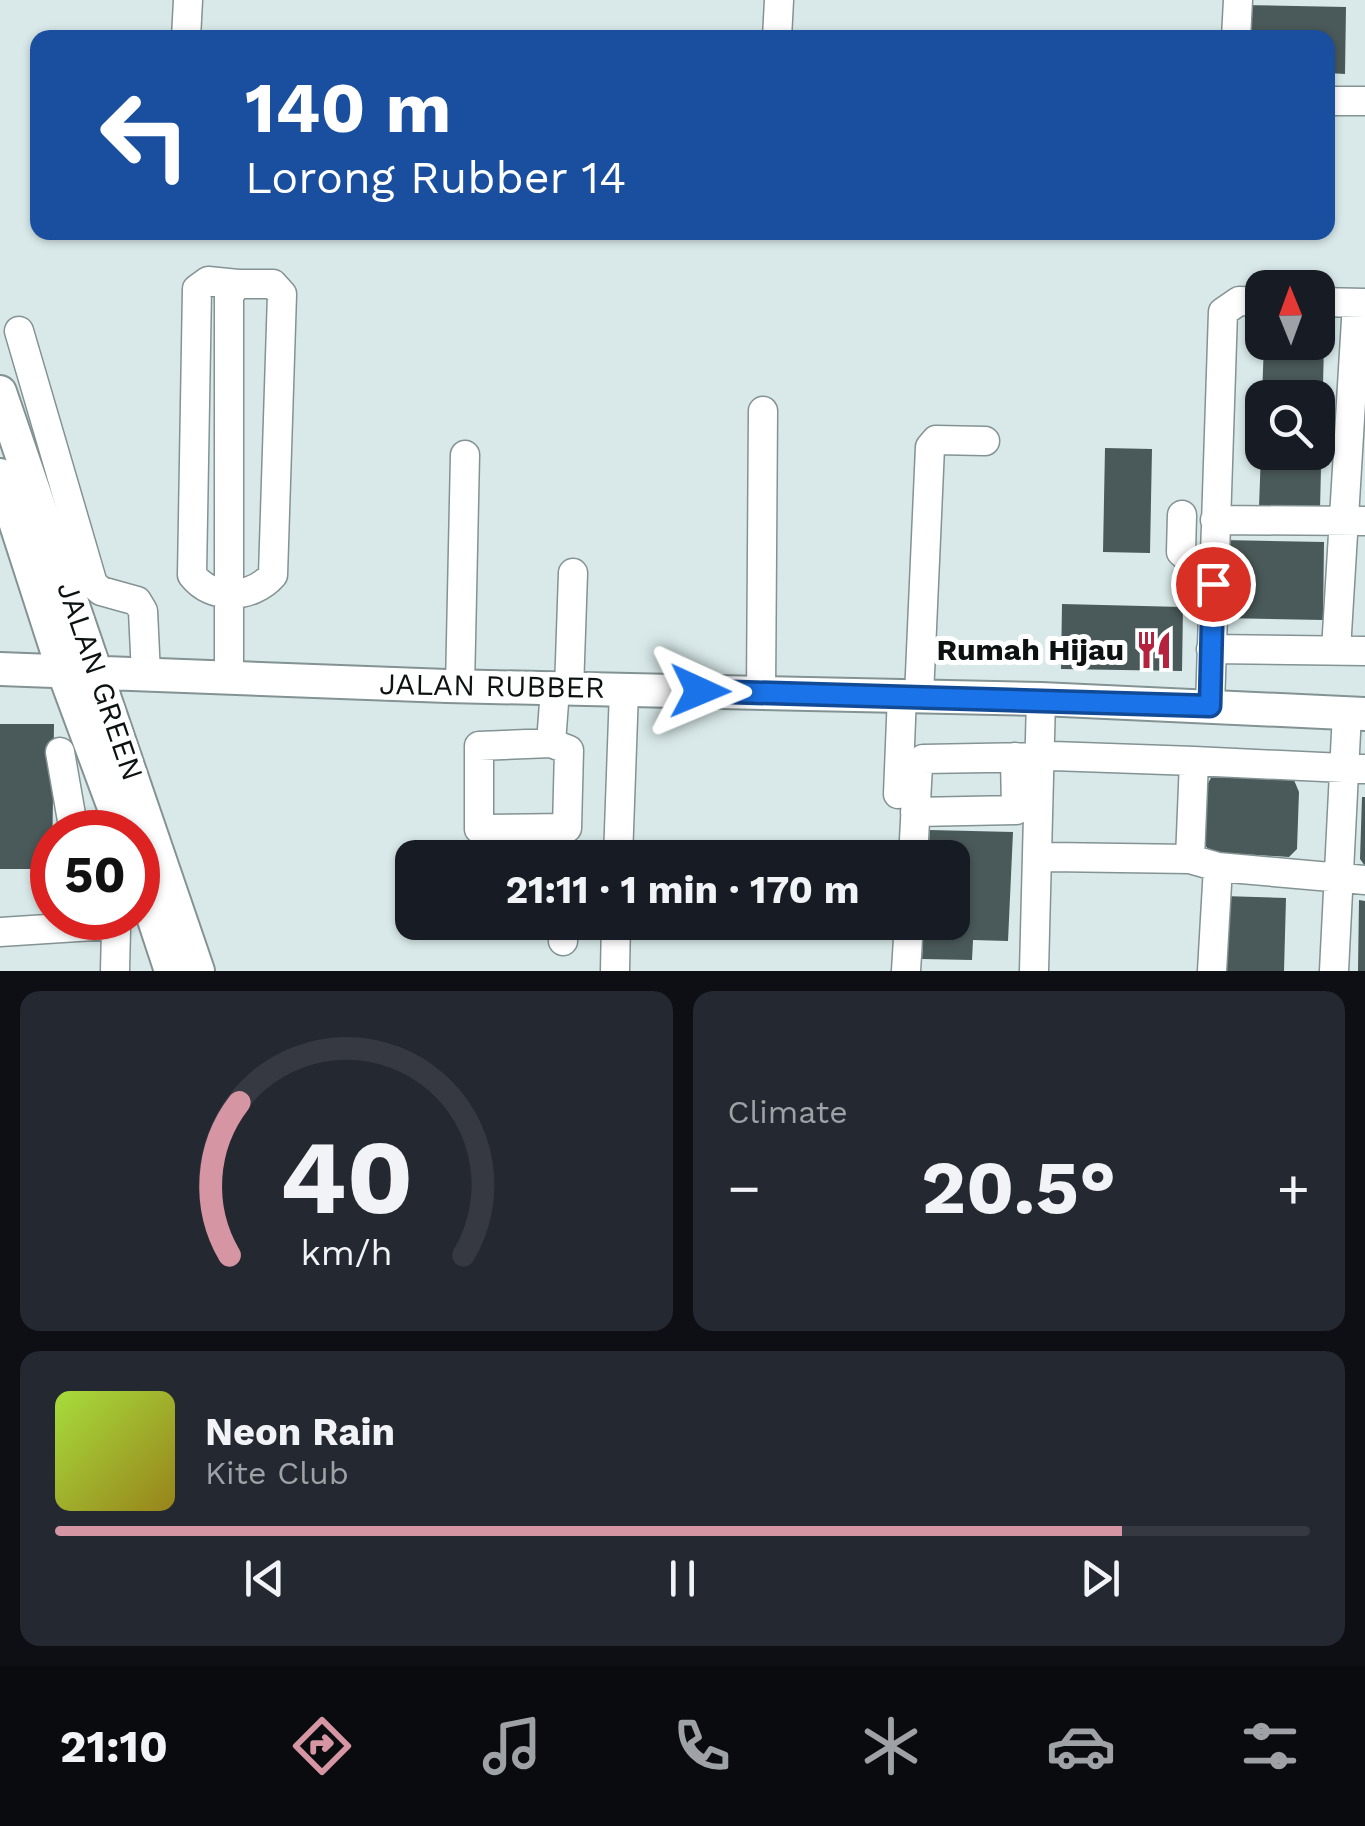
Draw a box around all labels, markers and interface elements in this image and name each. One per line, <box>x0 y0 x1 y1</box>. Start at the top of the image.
text: 140 m <box>245 67 451 149</box>
icon: left <box>80 70 210 200</box>
text: Lorong Rubber 14 <box>245 151 626 204</box>
north arrow <box>1245 270 1335 360</box>
map controls <box>1245 270 1335 470</box>
button: search <box>1245 380 1335 470</box>
pin <box>1171 542 1256 627</box>
icon: arrive <box>1186 557 1241 612</box>
street label: JALAN GREEN <box>50 577 151 785</box>
restaurant icon: Rumah Hijau <box>1133 629 1175 671</box>
place label: Rumah Hijau <box>936 632 1124 667</box>
position arrow <box>648 639 752 743</box>
street label: JALAN RUBBER <box>379 666 605 705</box>
speed limit sign: 50 <box>30 810 160 940</box>
text: 21:11 · 1 min · 170 m <box>505 868 860 912</box>
text: Climate <box>728 1093 848 1131</box>
text: 40 <box>279 1116 413 1238</box>
text: 20.5° <box>921 1143 1116 1231</box>
text: − <box>728 1156 761 1220</box>
text: + <box>1277 1156 1310 1220</box>
text: km/h <box>300 1232 392 1274</box>
text: Neon Rain <box>205 1410 395 1454</box>
text: Kite Club <box>205 1454 349 1492</box>
icon: previous <box>237 1551 292 1606</box>
icon: pause <box>655 1551 710 1606</box>
icon: next <box>1073 1551 1128 1606</box>
icon: directions <box>287 1711 357 1781</box>
icon: music <box>477 1711 547 1781</box>
icon: phone <box>667 1711 737 1781</box>
icon: climate <box>856 1711 926 1781</box>
icon: car <box>1046 1711 1116 1781</box>
icon: filters <box>1235 1711 1305 1781</box>
text: 21:10 <box>60 1720 168 1773</box>

